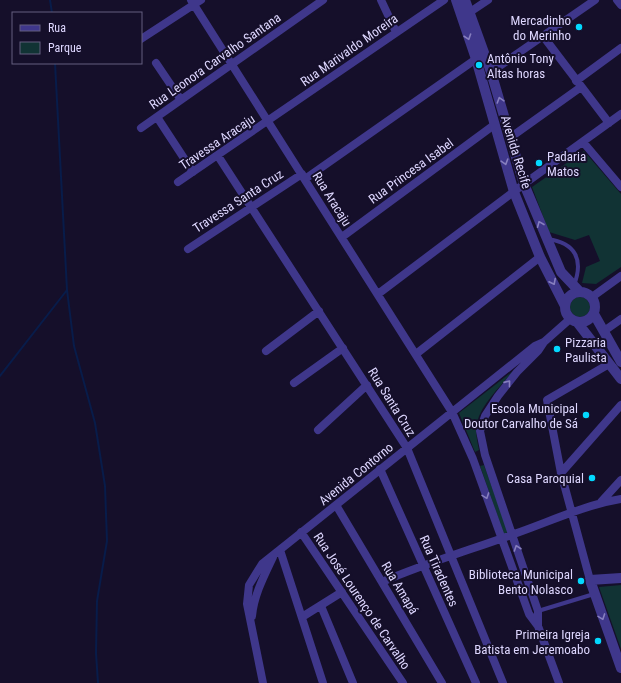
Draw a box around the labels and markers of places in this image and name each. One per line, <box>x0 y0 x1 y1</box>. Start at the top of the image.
place label: Mercadinho do Merinho <box>510 13 571 43</box>
marker: Mercadinho do Merinho <box>574 22 584 32</box>
place label: Antônio Tony Altas horas <box>487 51 555 81</box>
marker: Antônio Tony Altas horas <box>474 60 484 70</box>
place label: Padaria Matos <box>547 149 586 179</box>
marker: Padaria Matos <box>534 158 544 168</box>
place label: Pizzaria Paulista <box>565 335 607 365</box>
marker: Pizzaria Paulista <box>552 344 562 354</box>
place label: Escola Municipal Doutor Carvalho de Sá <box>464 401 578 431</box>
marker: Escola Municipal Doutor Carvalho de Sá <box>581 410 591 420</box>
place label: Casa Paroquial <box>507 471 584 486</box>
marker: Casa Paroquial <box>587 473 597 483</box>
place label: Biblioteca Municipal Bento Nolasco <box>469 567 573 597</box>
marker: Biblioteca Municipal Bento Nolasco <box>576 576 586 586</box>
place label: Primeira Igreja Batista em Jeremoabo <box>474 627 590 657</box>
marker: Primeira Igreja Batista em Jeremoabo <box>593 636 603 646</box>

